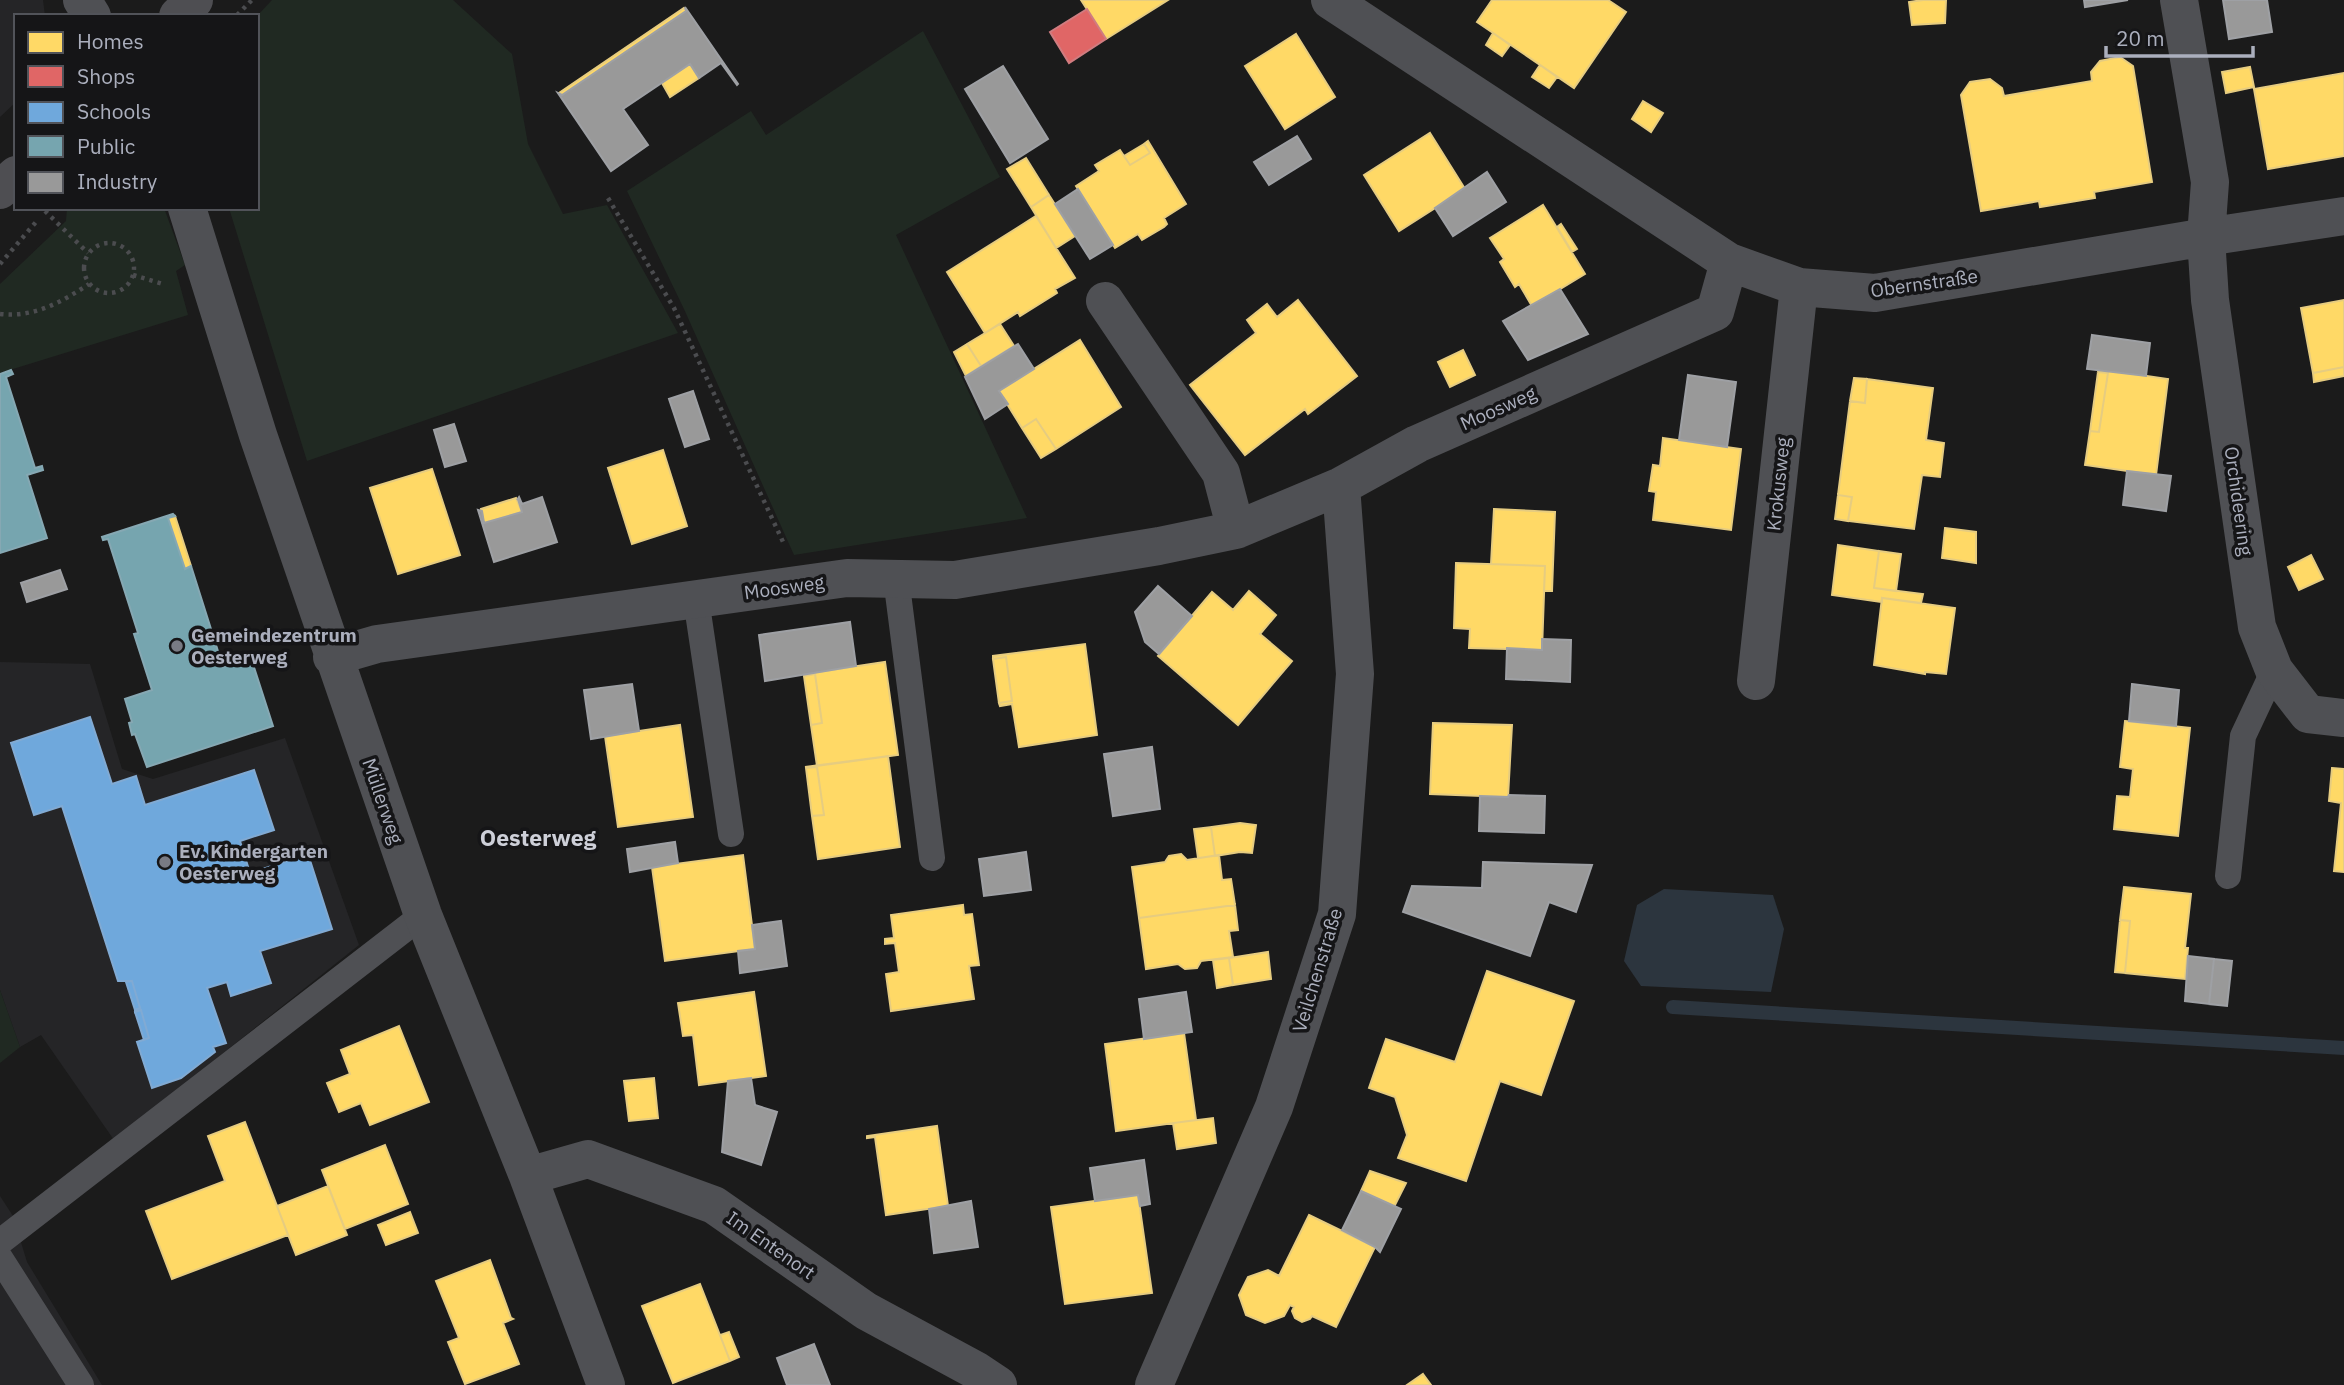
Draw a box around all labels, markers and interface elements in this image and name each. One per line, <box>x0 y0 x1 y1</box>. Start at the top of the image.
legend <box>14 14 259 210</box>
scale bar <box>2106 14 2253 58</box>
text: 20 m <box>2116 24 2165 52</box>
text: Homes <box>77 27 144 55</box>
text: Shops <box>77 62 135 90</box>
text: Schools <box>77 97 151 125</box>
text: Public <box>77 132 135 160</box>
text: Industry <box>77 167 158 195</box>
street label: Obernstraße <box>1869 264 1979 302</box>
street label: Moosweg <box>1456 381 1540 435</box>
street label: Krokusweg <box>1761 436 1795 532</box>
street label: Orchideering <box>2219 445 2259 557</box>
street label: Moosweg <box>742 569 826 605</box>
place label: Gemeindezentrum Oesterweg <box>191 623 357 669</box>
marker: Gemeindezentrum Oesterweg <box>169 638 185 654</box>
street label: Müllerweg <box>357 755 409 847</box>
district label: Oesterweg <box>480 822 597 852</box>
place label: Ev. Kindergarten Oesterweg <box>179 839 328 885</box>
marker: Ev. Kindergarten Oesterweg <box>157 854 173 870</box>
street label: Veilchenstraße <box>1287 905 1347 1035</box>
street label: Im Entenort <box>722 1206 820 1284</box>

